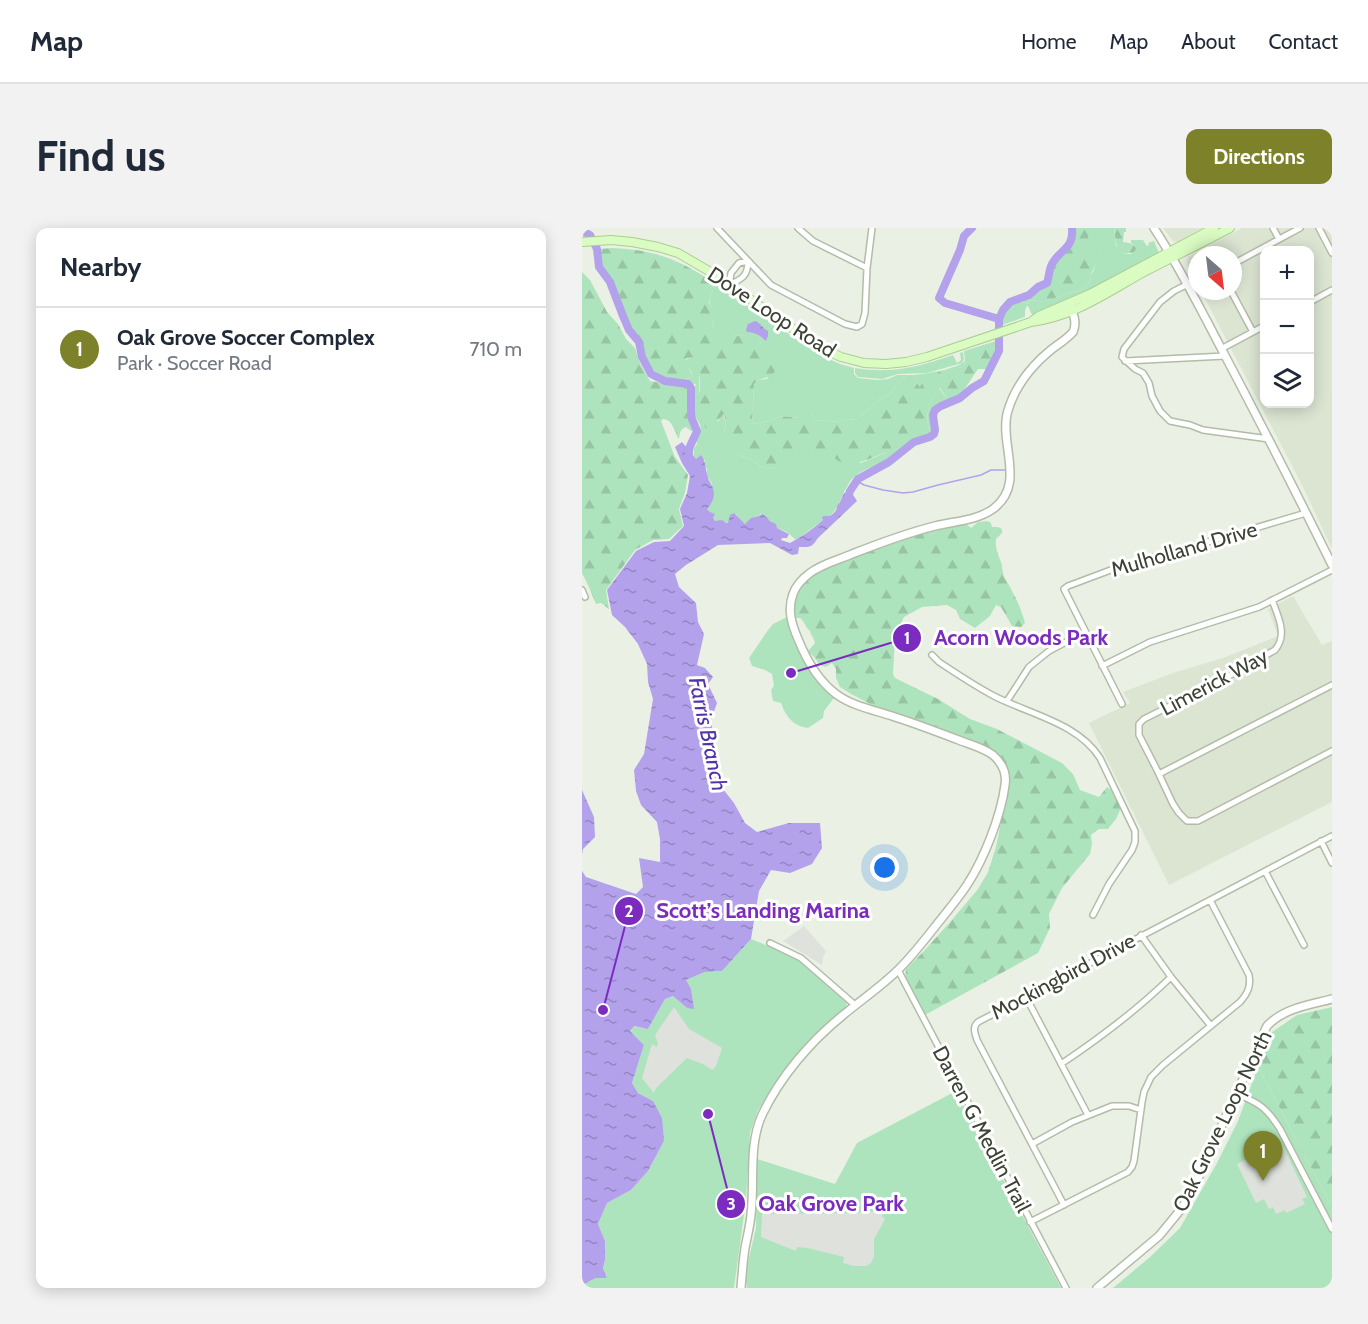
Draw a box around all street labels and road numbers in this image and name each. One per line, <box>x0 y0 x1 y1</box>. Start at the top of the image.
street label: Dove Loop Road <box>703 261 841 363</box>
street label: Mulholland Drive <box>1108 516 1260 582</box>
street label: Limerick Way <box>1156 643 1272 721</box>
street label: Mockingbird Drive <box>987 927 1140 1025</box>
street label: Oak Grove Loop North <box>1167 1026 1277 1216</box>
street label: Darren G Medlin Trail <box>928 1042 1036 1216</box>

